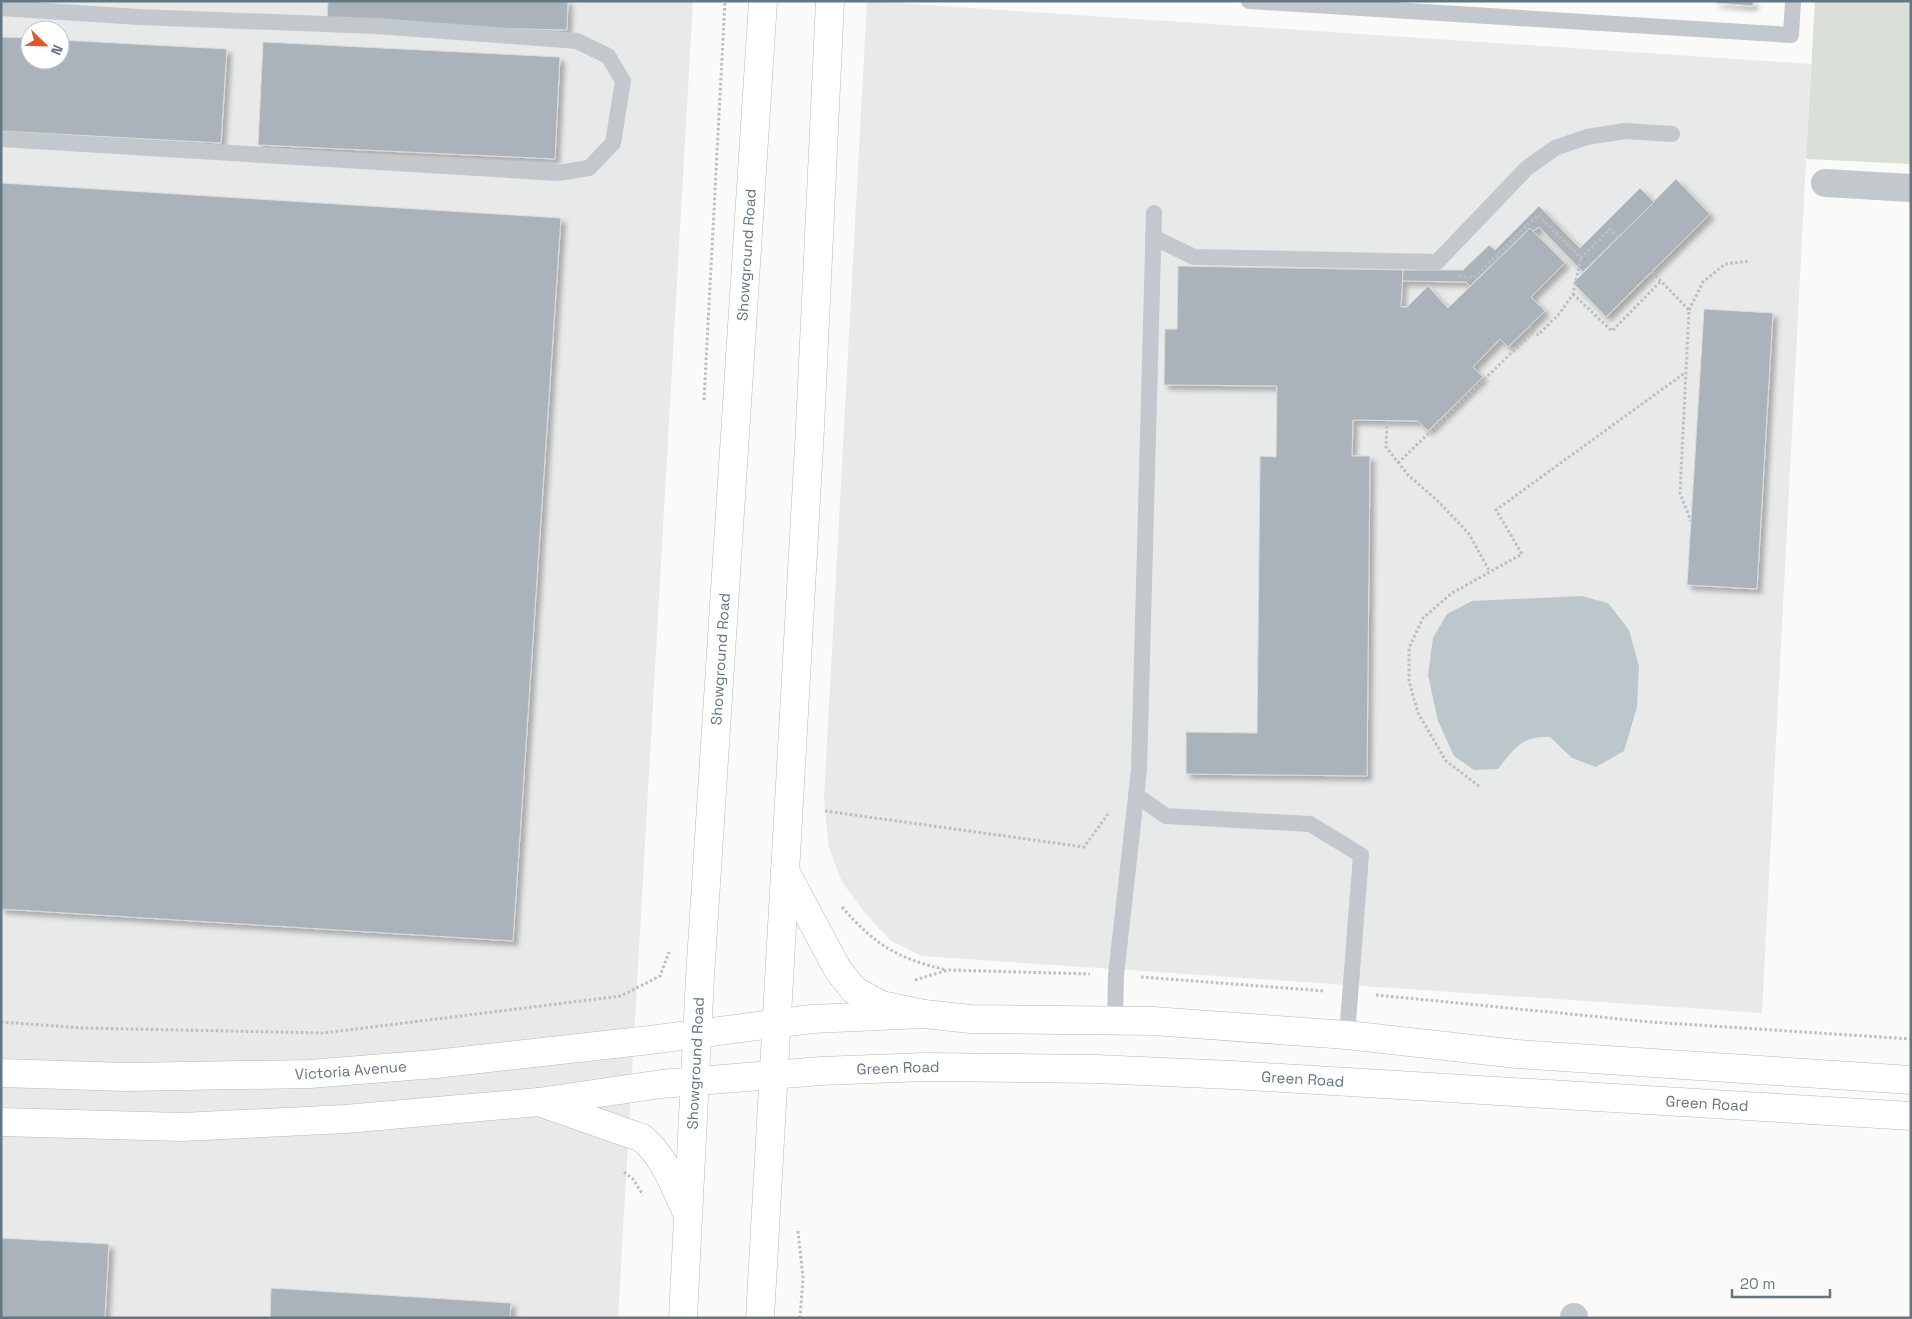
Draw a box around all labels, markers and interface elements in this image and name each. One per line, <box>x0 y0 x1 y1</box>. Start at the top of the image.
north arrow <box>20 20 70 70</box>
text: N <box>47 42 67 58</box>
street label: Showground Road <box>732 188 760 322</box>
street label: Showground Road <box>706 592 734 726</box>
street label: Showground Road <box>682 997 708 1130</box>
street label: Victoria Avenue <box>295 1056 408 1083</box>
street label: Green Road <box>856 1057 940 1079</box>
street label: Green Road <box>1261 1067 1345 1091</box>
street label: Green Road <box>1665 1091 1749 1115</box>
scale bar <box>1732 1266 1830 1298</box>
text: 20 m <box>1740 1274 1775 1293</box>

